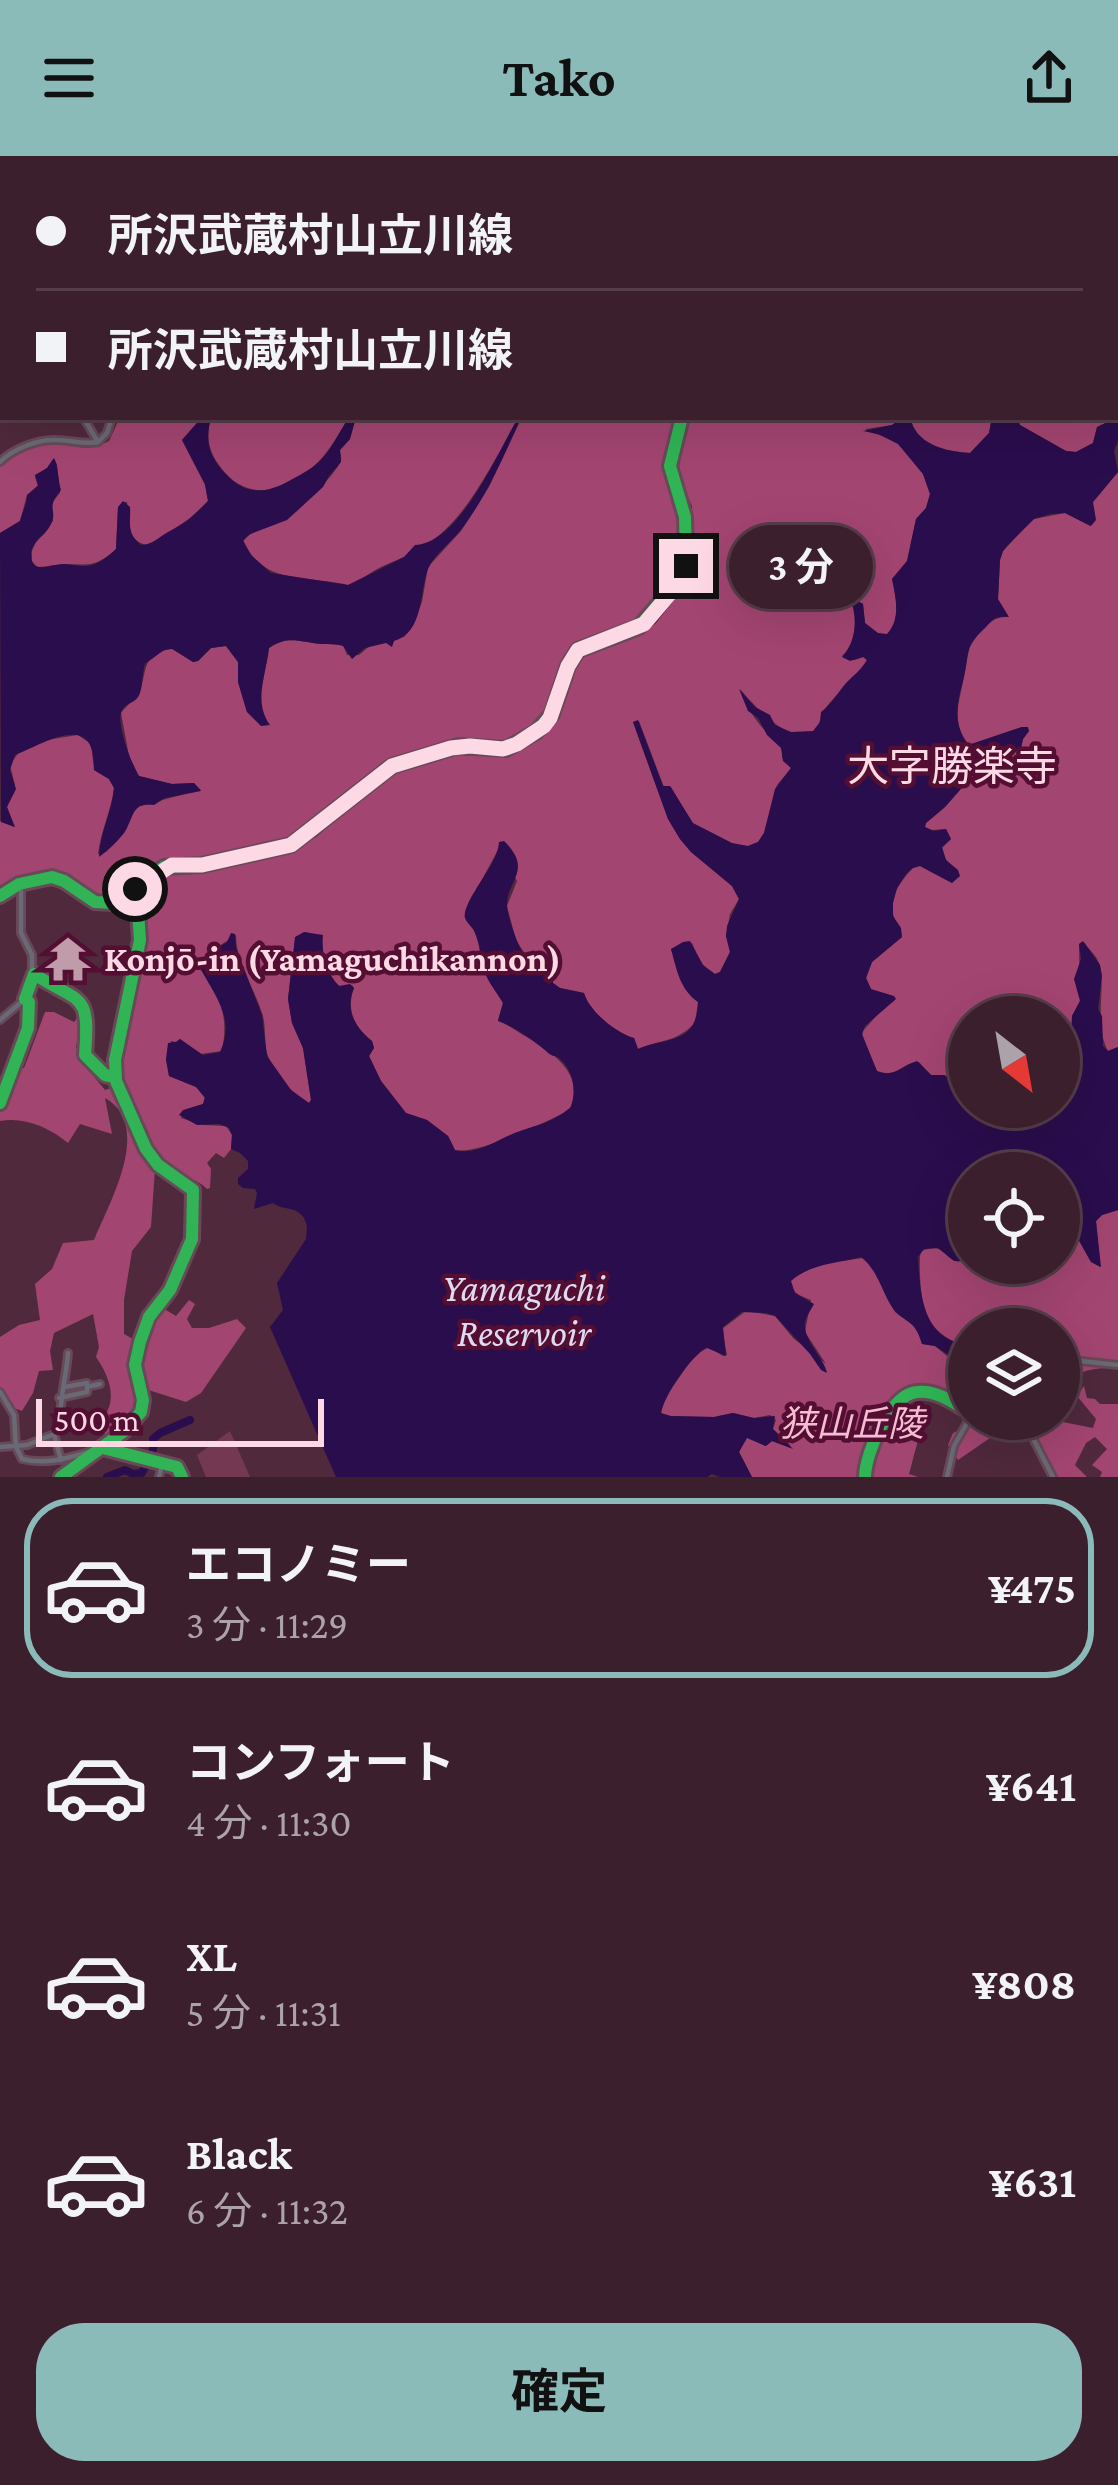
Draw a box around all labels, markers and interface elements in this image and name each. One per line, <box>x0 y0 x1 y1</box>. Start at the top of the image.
icon: menu <box>36 45 102 111</box>
icon: share <box>1016 45 1082 111</box>
text: Tako <box>502 48 616 108</box>
text: 所沢武蔵村山立川線 <box>108 211 513 261</box>
text: 所沢武蔵村山立川線 <box>108 326 513 376</box>
callout: 3 分 <box>728 524 872 608</box>
route end <box>659 539 713 593</box>
text: 3 分 <box>768 545 834 588</box>
district label: 大字勝楽寺 <box>847 743 1057 790</box>
route start <box>108 862 162 916</box>
temple icon: Konjō-in (Yamaguchikannon) <box>43 934 93 984</box>
place label: Konjō-in (Yamaguchikannon) <box>104 939 561 980</box>
north arrow <box>948 996 1080 1128</box>
map controls <box>948 996 1080 1440</box>
button: locate <box>948 1152 1080 1284</box>
water label: Yamaguchi Reservoir <box>442 1266 606 1354</box>
button: layers <box>948 1308 1080 1440</box>
scale bar <box>36 1393 324 1446</box>
text: 500 m <box>54 1401 140 1438</box>
park label: 狭山丘陵 <box>780 1404 928 1444</box>
icon: car <box>42 1534 150 1642</box>
text: エコノミー <box>186 1540 411 1590</box>
text: ¥475 <box>988 1563 1076 1613</box>
text: 3 分 · 11:29 <box>186 1603 348 1646</box>
icon: car <box>42 1732 150 1840</box>
text: コンフォート <box>186 1738 455 1788</box>
text: ¥641 <box>986 1761 1076 1811</box>
text: 4 分 · 11:30 <box>186 1801 352 1844</box>
icon: car <box>42 1930 150 2038</box>
text: XL <box>186 1931 237 1981</box>
text: ¥808 <box>972 1959 1076 2009</box>
text: 5 分 · 11:31 <box>186 1991 341 2034</box>
icon: car <box>42 2128 150 2236</box>
text: Black <box>186 2129 292 2179</box>
text: ¥631 <box>989 2157 1076 2207</box>
text: 6 分 · 11:32 <box>186 2189 348 2232</box>
button: 確定 <box>36 2323 1082 2461</box>

